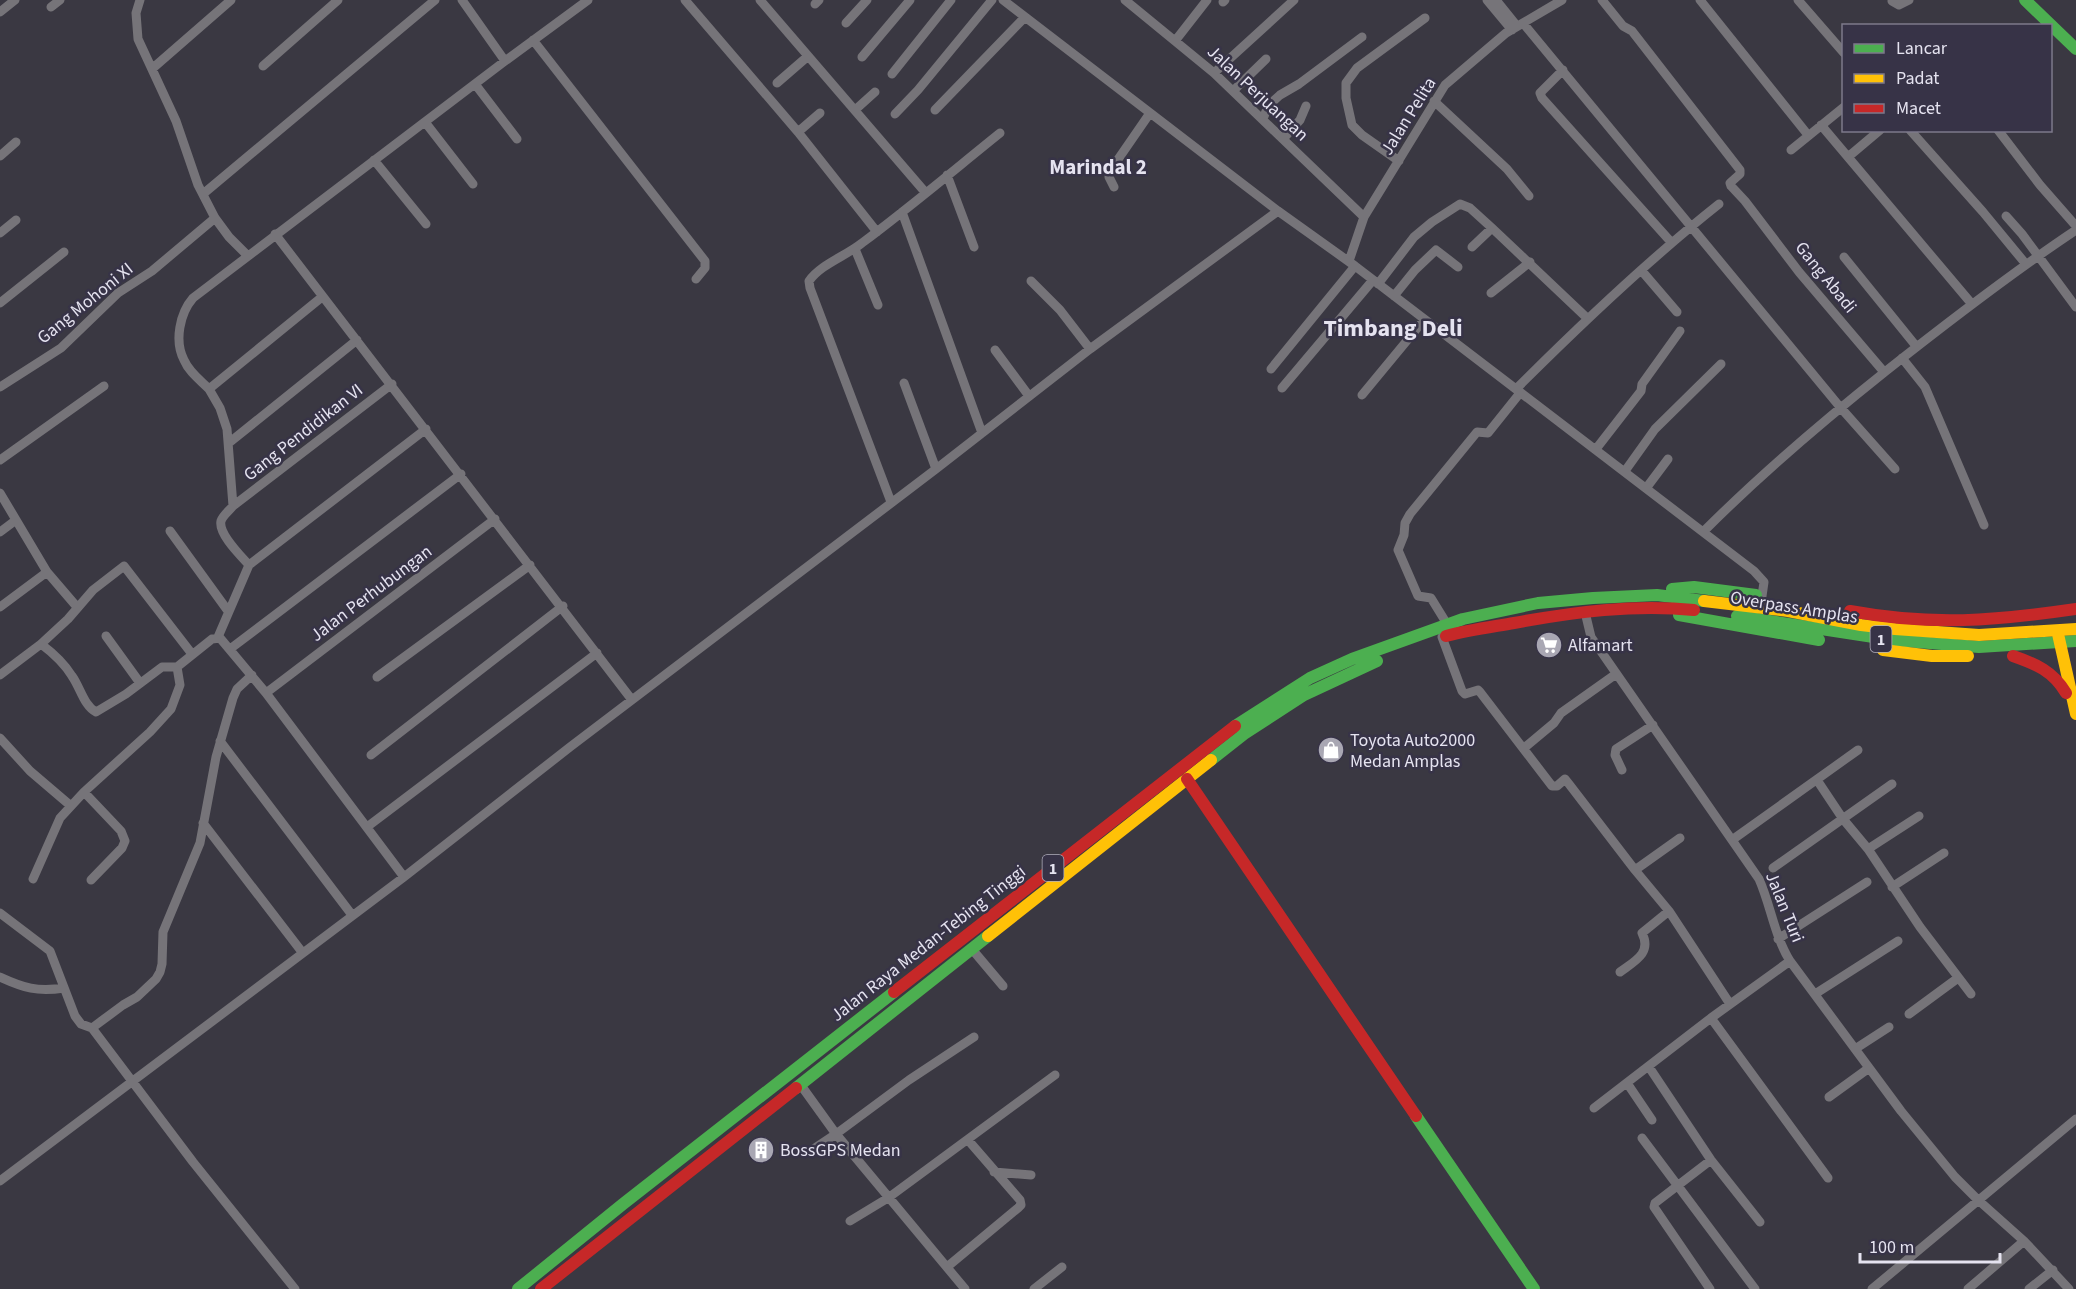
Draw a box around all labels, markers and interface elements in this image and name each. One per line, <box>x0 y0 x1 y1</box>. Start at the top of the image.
legend <box>1842 24 2052 132</box>
text: Lancar <box>1896 36 1948 61</box>
street label: Jalan Perjuangan <box>1201 40 1314 147</box>
text: Padat <box>1896 66 1939 91</box>
street label: Jalan Pelita <box>1375 73 1442 160</box>
text: Macet <box>1896 96 1941 121</box>
district label: Marindal 2 <box>1049 152 1147 182</box>
street label: Gang Abadi <box>1789 236 1862 318</box>
street label: Gang Mohoni XI <box>32 257 139 350</box>
district label: Timbang Deli <box>1323 311 1463 346</box>
street label: Gang Pendidikan VI <box>238 378 368 487</box>
street label: Jalan Perhubungan <box>305 539 437 647</box>
street label: Overpass Amplas <box>1728 585 1860 630</box>
road number: 1 <box>1870 626 1892 652</box>
supermarket icon: Alfamart <box>1534 630 1564 660</box>
place label: Alfamart <box>1568 633 1633 658</box>
place label: Toyota Auto2000 Medan Amplas <box>1350 728 1475 774</box>
shop icon: Toyota Auto2000 Medan Amplas <box>1316 735 1346 765</box>
road number: 1 <box>1042 855 1064 881</box>
street label: Jalan Raya Medan-Tebing Tinggi <box>826 859 1031 1027</box>
street label: Jalan Turi <box>1759 868 1810 946</box>
building icon: BossGPS Medan <box>746 1135 776 1165</box>
place label: BossGPS Medan <box>780 1138 901 1163</box>
scale bar <box>1860 1226 2000 1264</box>
text: 100 m <box>1869 1235 1914 1260</box>

